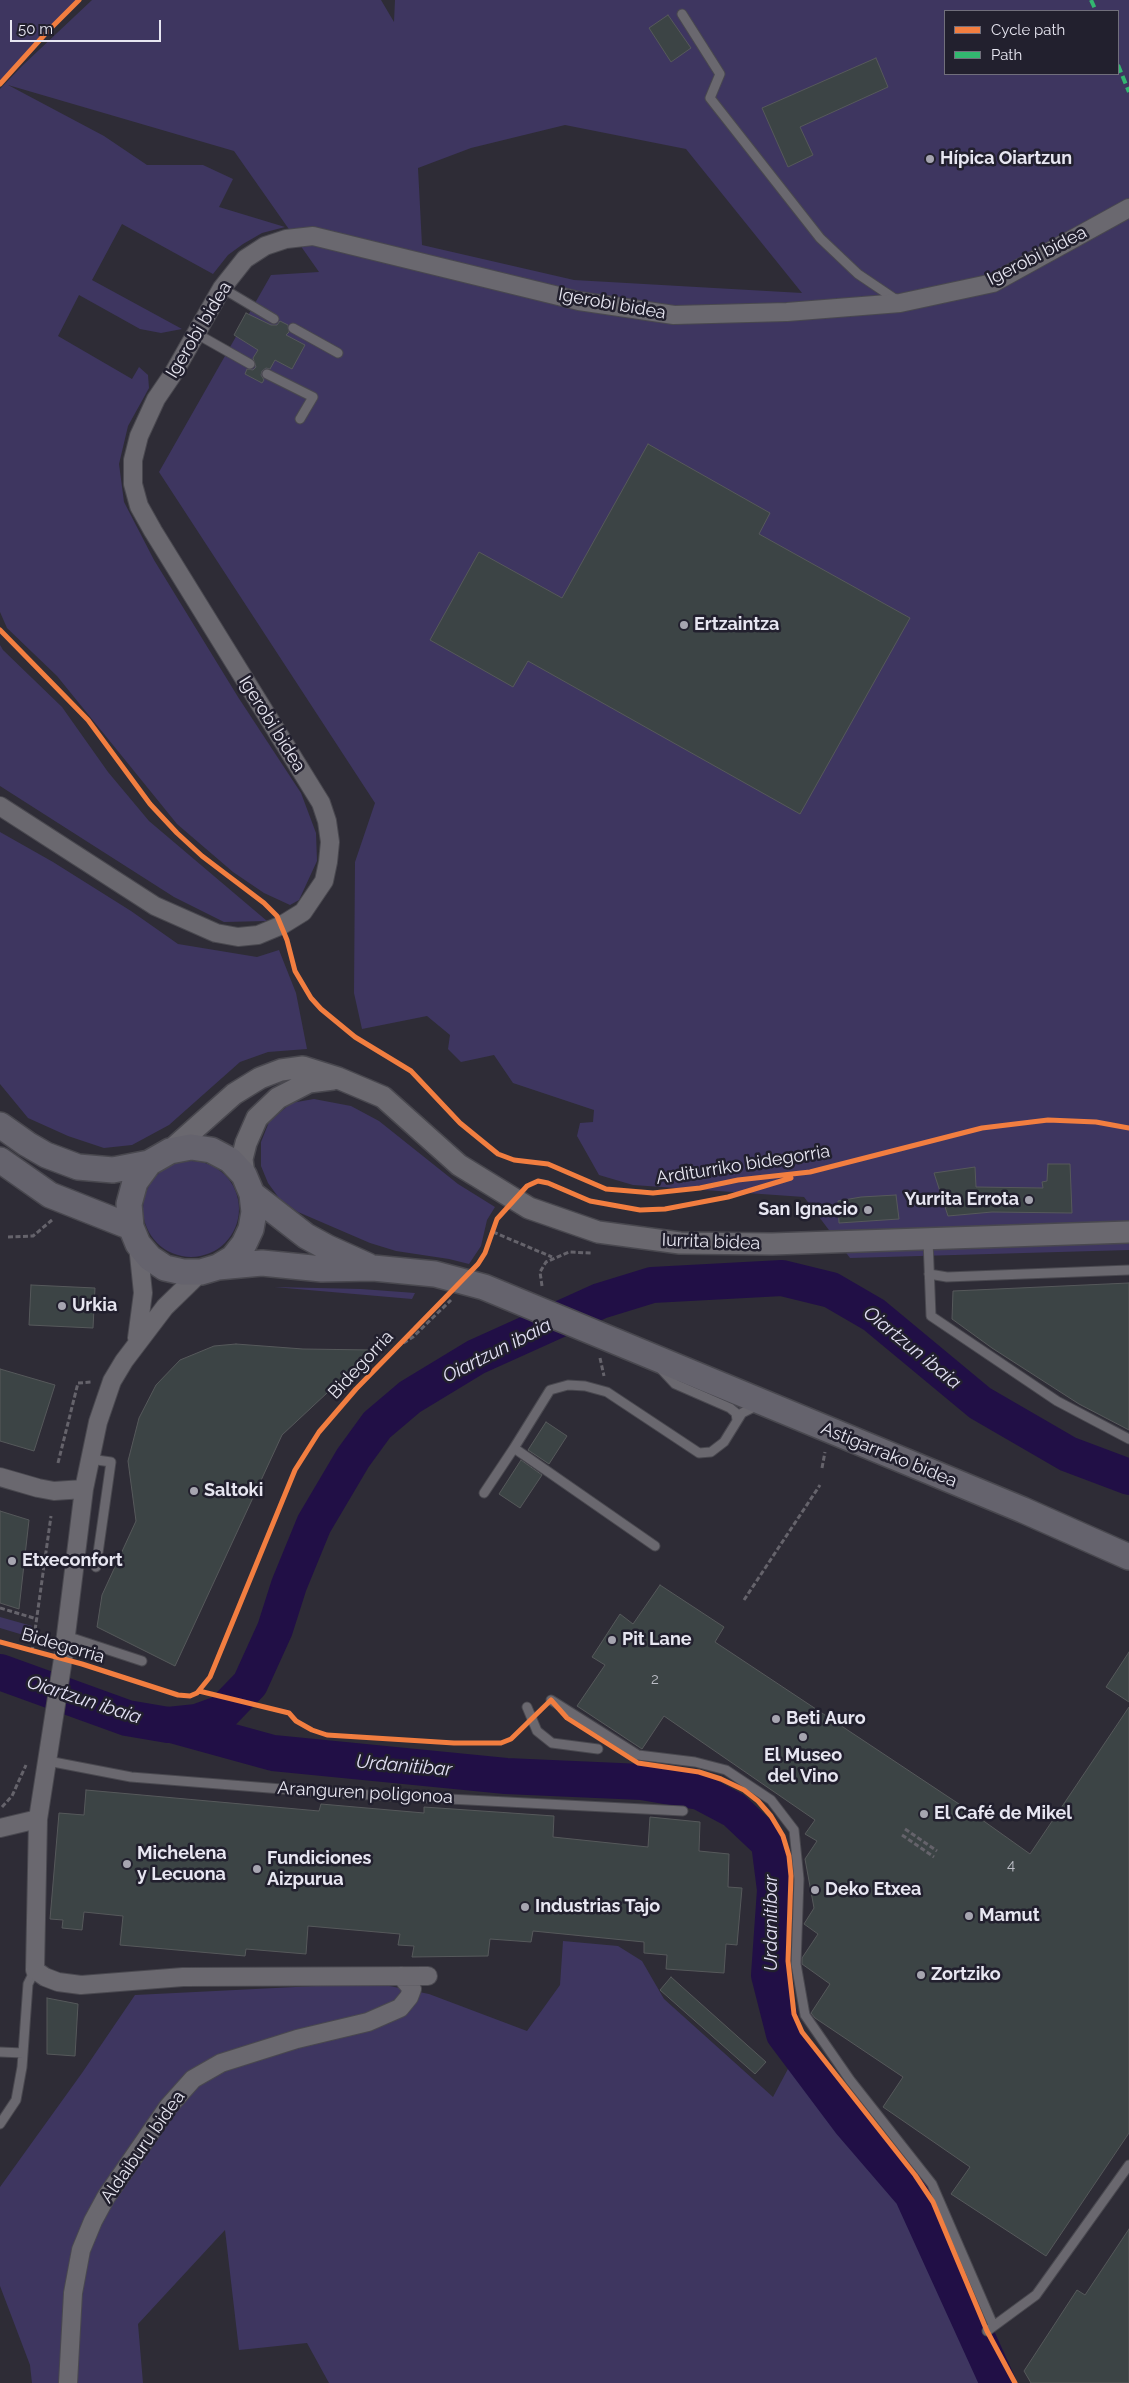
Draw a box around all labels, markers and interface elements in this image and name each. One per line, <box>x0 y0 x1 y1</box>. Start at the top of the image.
scale bar <box>12 10 164 42</box>
legend <box>944 10 1119 75</box>
text: 50 m <box>18 20 53 38</box>
text: Cycle path <box>991 21 1065 39</box>
text: Path <box>991 46 1022 64</box>
place label: Hípica Oiartzun <box>940 148 1072 170</box>
marker: Hípica Oiartzun <box>924 153 936 165</box>
street label: Igerobi bidea <box>984 222 1090 290</box>
street label: Igerobi bidea <box>162 278 236 382</box>
street label: Igerobi bidea <box>556 284 668 324</box>
place label: Ertzaintza <box>694 614 779 636</box>
marker: Ertzaintza <box>678 619 690 631</box>
street label: Igerobi bidea <box>234 672 310 776</box>
street label: Arditurriko bidegorria <box>654 1141 832 1189</box>
place label: Yurrita Errota <box>904 1189 1019 1211</box>
marker: Yurrita Errota <box>1023 1194 1035 1206</box>
place label: San Ignacio <box>758 1199 858 1221</box>
marker: San Ignacio <box>862 1204 874 1216</box>
street label: Iurrita bidea <box>661 1229 761 1255</box>
place label: Urkia <box>72 1295 117 1317</box>
marker: Urkia <box>56 1300 68 1312</box>
water label: Oiartzun ibaia <box>859 1302 965 1394</box>
water label: Oiartzun ibaia <box>439 1314 555 1388</box>
street label: Bidegorria <box>324 1326 398 1404</box>
street label: Astigarrako bidea <box>818 1418 960 1492</box>
place label: Saltoki <box>204 1480 263 1502</box>
marker: Saltoki <box>188 1485 200 1497</box>
place label: Etxeconfort <box>22 1550 123 1572</box>
marker: Etxeconfort <box>6 1555 18 1567</box>
street label: Bidegorria <box>19 1624 107 1668</box>
place label: Pit Lane <box>622 1629 692 1651</box>
marker: Pit Lane <box>606 1634 618 1646</box>
house number: 2 <box>651 1670 659 1688</box>
water label: Oiartzun ibaia <box>24 1671 144 1729</box>
place label: Beti Auro <box>786 1708 866 1730</box>
marker: Beti Auro <box>770 1713 782 1725</box>
marker: El Museo del Vino <box>797 1731 809 1743</box>
place label: El Museo del Vino <box>764 1745 842 1788</box>
water label: Urdanitibar <box>355 1750 453 1782</box>
street label: Aranguren poligonoa <box>277 1778 453 1808</box>
place label: El Café de Mikel <box>934 1803 1072 1825</box>
marker: El Café de Mikel <box>918 1808 930 1820</box>
place label: Michelena y Lecuona <box>137 1843 227 1886</box>
place label: Fundiciones Aizpurua <box>267 1848 371 1890</box>
house number: 4 <box>1007 1856 1015 1874</box>
marker: Michelena y Lecuona <box>121 1858 133 1870</box>
marker: Fundiciones Aizpurua <box>251 1863 263 1875</box>
water label: Urdanitibar <box>760 1875 782 1971</box>
place label: Deko Etxea <box>825 1879 921 1901</box>
marker: Deko Etxea <box>809 1884 821 1896</box>
place label: Industrias Tajo <box>535 1896 660 1918</box>
marker: Industrias Tajo <box>519 1901 531 1913</box>
place label: Mamut <box>979 1905 1040 1927</box>
marker: Mamut <box>963 1910 975 1922</box>
place label: Zortziko <box>931 1964 1001 1986</box>
marker: Zortziko <box>915 1969 927 1981</box>
street label: Aldaiburu bidea <box>96 2087 190 2207</box>

